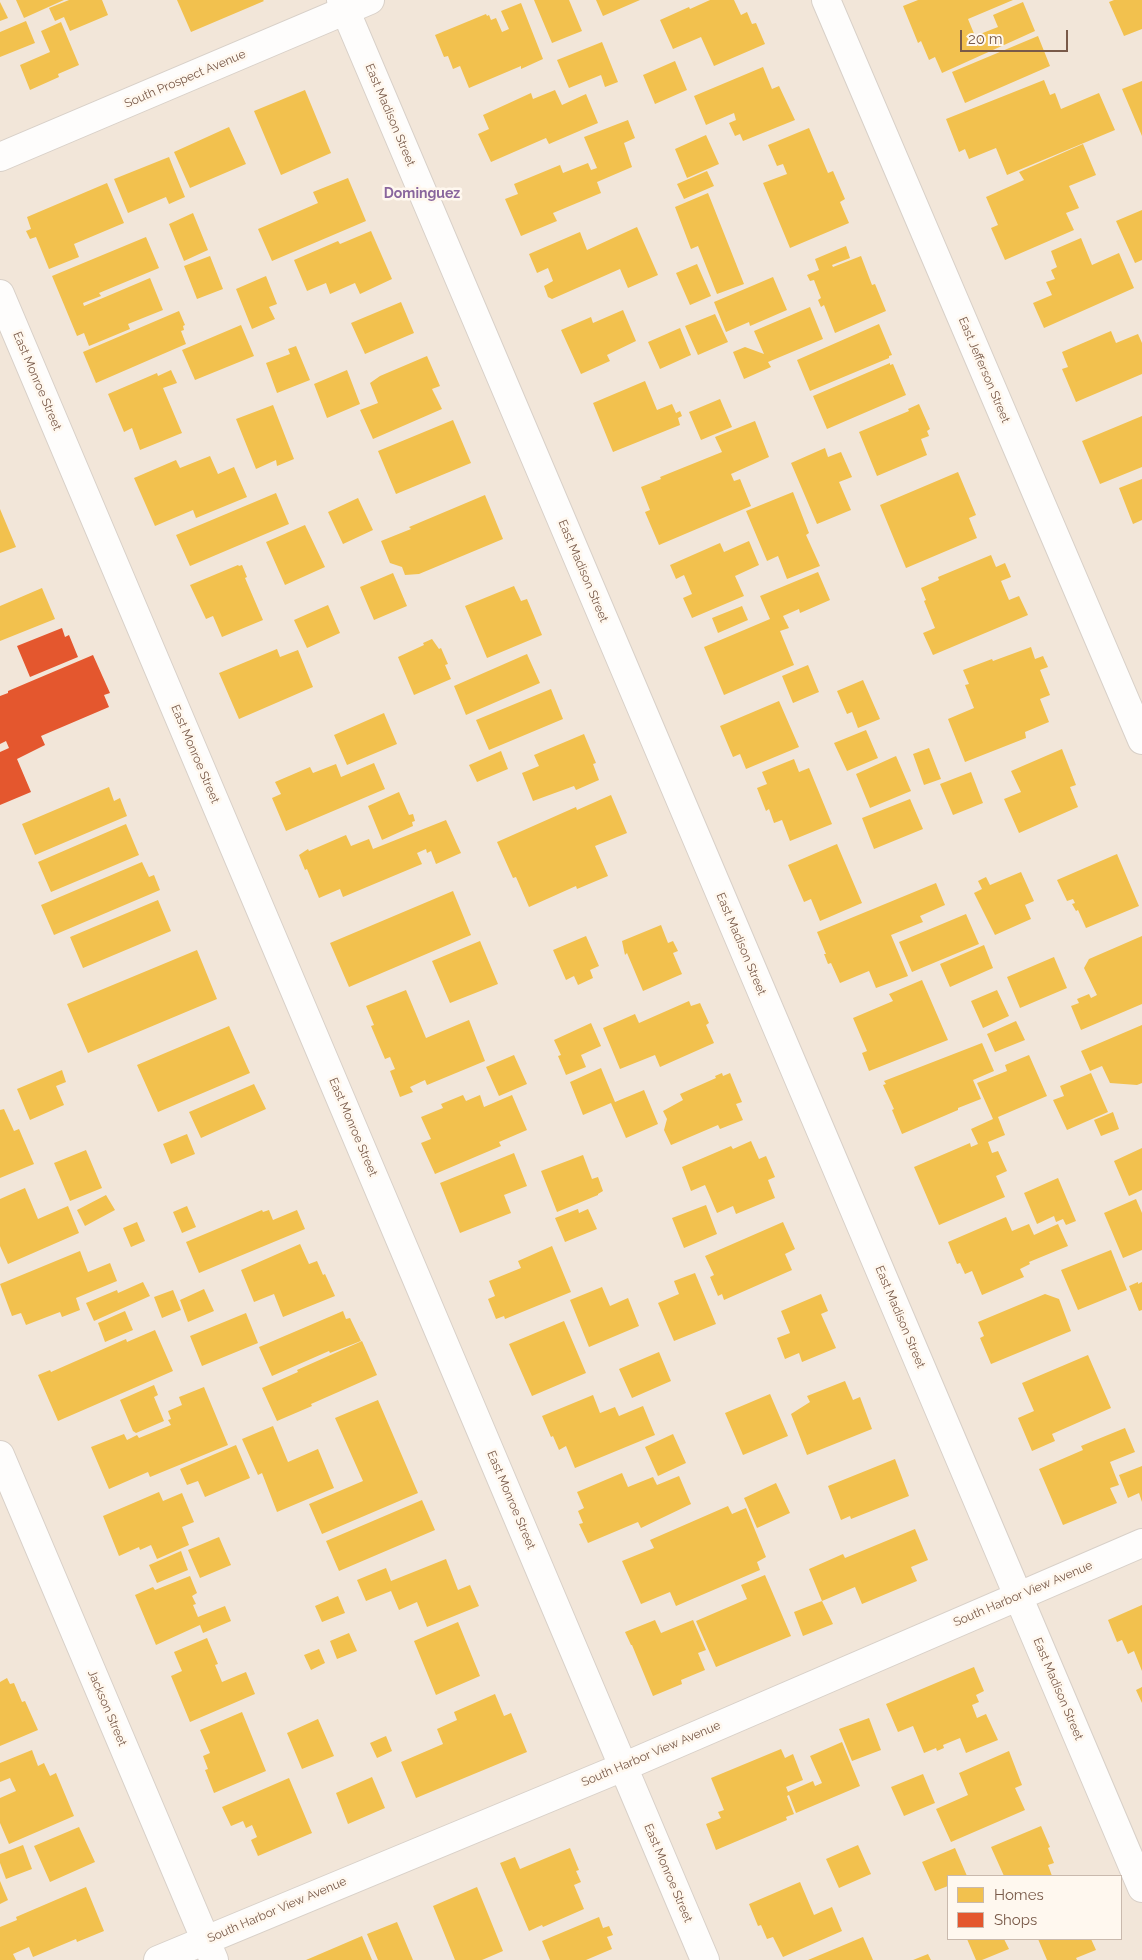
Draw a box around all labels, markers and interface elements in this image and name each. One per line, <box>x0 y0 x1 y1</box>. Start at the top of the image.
scale bar <box>962 20 1070 52</box>
text: 20 m <box>968 30 1003 48</box>
street label: South Prospect Avenue <box>122 47 248 111</box>
street label: East Madison Street <box>362 62 418 168</box>
district label: Dominguez <box>384 186 460 202</box>
street label: East Jefferson Street <box>955 315 1013 425</box>
street label: East Monroe Street <box>10 330 64 432</box>
street label: East Madison Street <box>555 518 611 624</box>
street label: East Monroe Street <box>168 703 222 805</box>
street label: East Madison Street <box>713 891 769 997</box>
street label: East Monroe Street <box>326 1076 380 1178</box>
street label: East Madison Street <box>872 1264 928 1370</box>
street label: East Monroe Street <box>484 1449 538 1551</box>
street label: South Harbor View Avenue <box>951 1558 1095 1630</box>
street label: East Madison Street <box>1030 1636 1086 1742</box>
street label: Jackson Street <box>84 1668 130 1748</box>
street label: South Harbor View Avenue <box>579 1718 723 1790</box>
street label: East Monroe Street <box>641 1822 695 1924</box>
street label: South Harbor View Avenue <box>205 1874 349 1946</box>
legend <box>947 1875 1122 1940</box>
text: Homes <box>994 1886 1044 1904</box>
text: Shops <box>994 1911 1037 1929</box>

